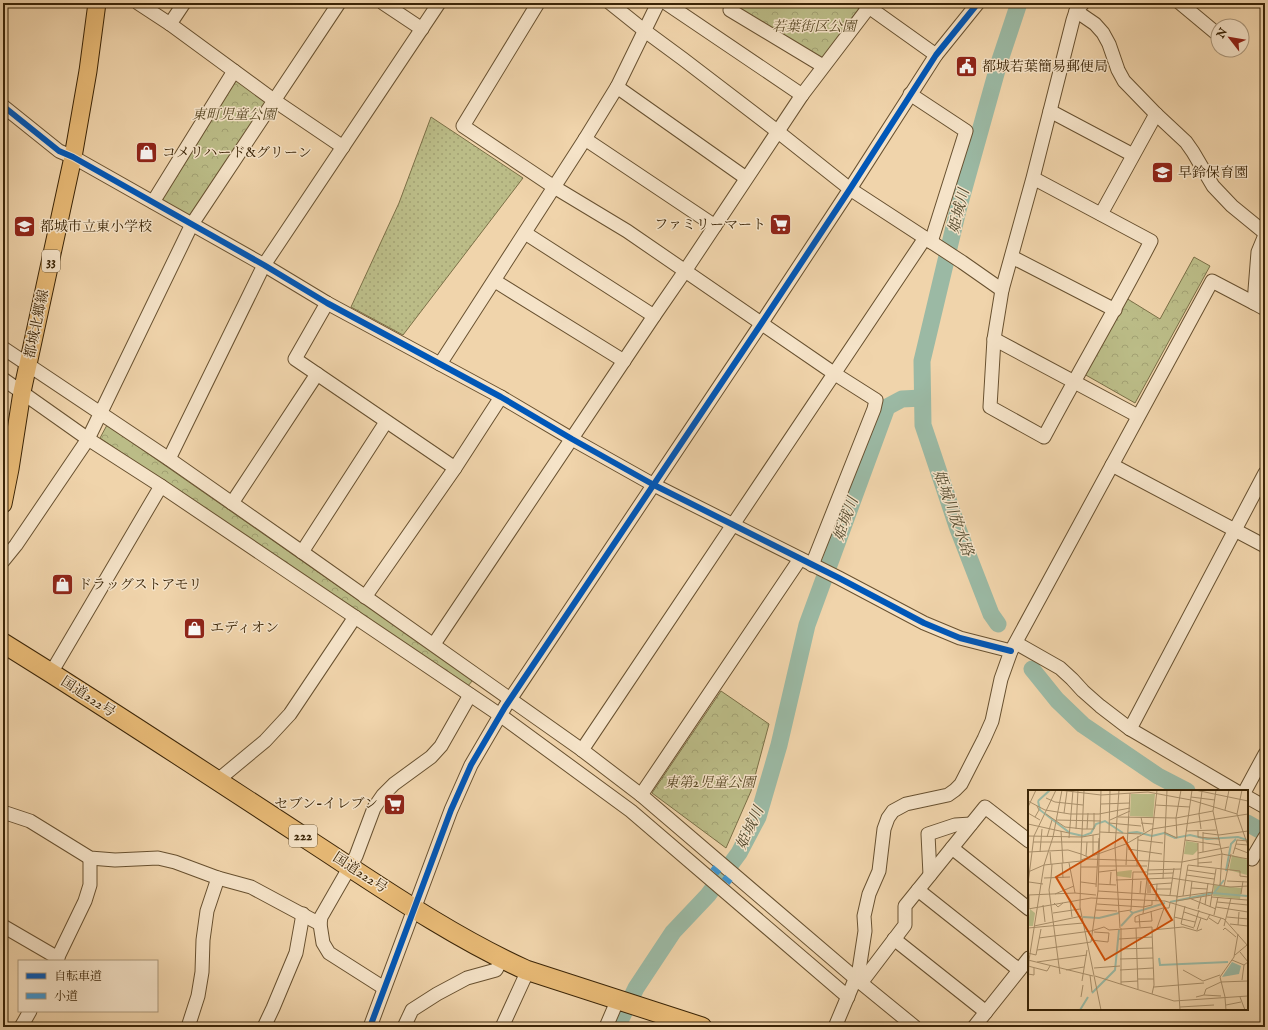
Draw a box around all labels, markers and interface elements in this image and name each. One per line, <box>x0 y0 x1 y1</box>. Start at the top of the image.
park label: 若葉街区公園 <box>772 18 858 36</box>
north arrow <box>1210 18 1250 58</box>
text: N <box>1213 25 1231 42</box>
public building icon: 都城若葉簡易郵便局 <box>953 54 979 80</box>
place label: 都城若葉簡易郵便局 <box>982 58 1108 76</box>
park label: 東町児童公園 <box>192 106 278 124</box>
shop icon: コメリハード&グリーン <box>134 140 160 166</box>
place label: コメリハード&グリーン <box>162 144 312 162</box>
school or university icon: 早鈴保育園 <box>1150 160 1176 186</box>
place label: 早鈴保育園 <box>1178 164 1248 182</box>
water label: 姫城川 <box>944 185 974 235</box>
supermarket icon: ファミリーマート <box>768 212 794 238</box>
school or university icon: 都城市立東小学校 <box>12 214 38 240</box>
place label: ファミリーマート <box>654 216 766 234</box>
place label: 都城市立東小学校 <box>40 218 152 236</box>
road number: 33 <box>42 250 60 272</box>
street label: 都城北郷線 <box>21 288 53 360</box>
water label: 姫城川放水路 <box>929 467 978 559</box>
water label: 姫城川 <box>829 493 863 543</box>
shop icon: ドラッグストアモリ <box>49 572 75 598</box>
place label: ドラッグストアモリ <box>78 576 203 594</box>
shop icon: エディオン <box>182 615 208 641</box>
place label: エディオン <box>210 619 279 637</box>
street label: 国道222号 <box>57 673 119 721</box>
park label: 東第2児童公園 <box>665 774 757 792</box>
inset map <box>1028 790 1248 1010</box>
supermarket icon: セブン-イレブン <box>381 791 407 817</box>
place label: セブン-イレブン <box>275 795 378 813</box>
water label: 姫城川 <box>732 802 769 852</box>
road number: 222 <box>289 825 317 847</box>
street label: 国道222号 <box>329 849 391 897</box>
legend <box>18 960 158 1012</box>
text: 自転車道 <box>54 969 102 984</box>
text: 小道 <box>54 989 78 1004</box>

